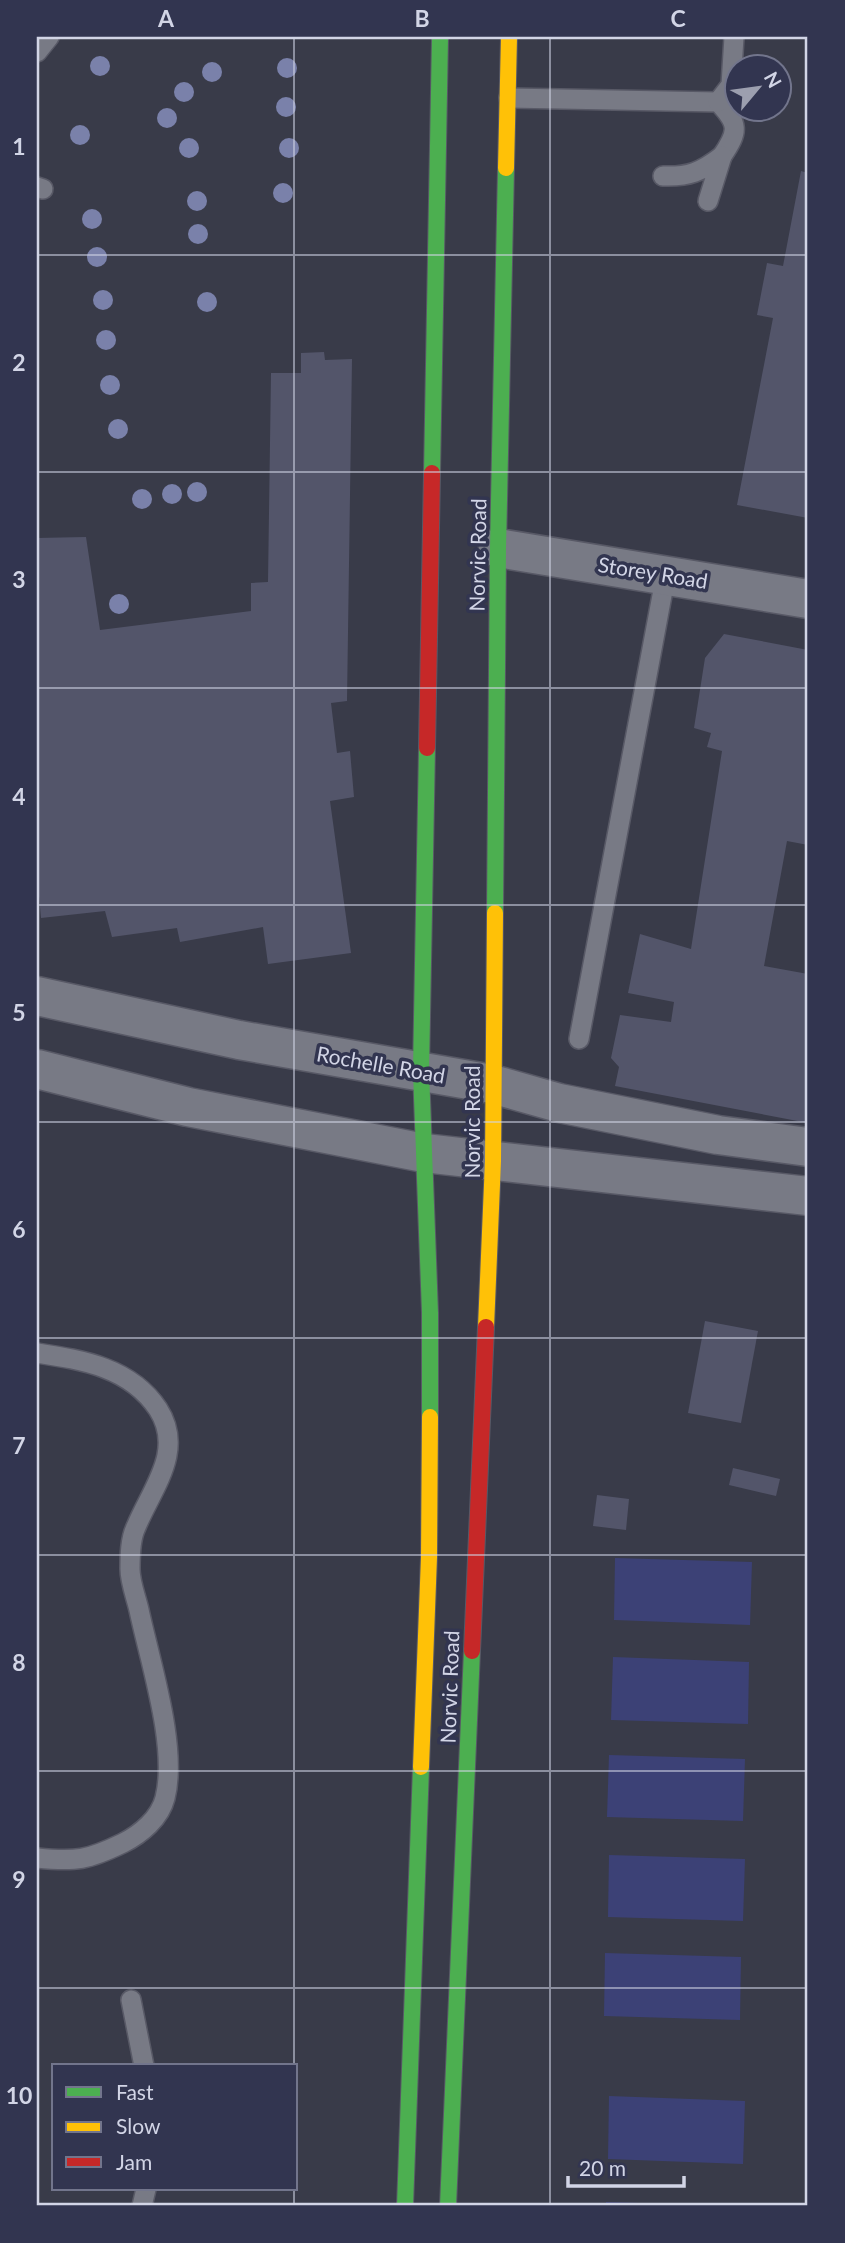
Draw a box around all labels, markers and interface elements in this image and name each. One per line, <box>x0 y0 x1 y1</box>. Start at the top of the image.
text: A <box>157 4 175 32</box>
text: B <box>414 4 430 32</box>
text: C <box>670 4 686 32</box>
north arrow <box>722 52 792 122</box>
text: N <box>760 68 787 91</box>
text: 1 <box>12 132 26 160</box>
text: 2 <box>12 348 26 376</box>
street label: Norvic Road <box>464 498 490 612</box>
street label: Storey Road <box>596 551 710 593</box>
text: 3 <box>12 565 26 593</box>
text: 4 <box>12 782 26 810</box>
text: 5 <box>12 998 26 1026</box>
street label: Rochelle Road <box>315 1040 447 1088</box>
street label: Norvic Road <box>459 1065 484 1179</box>
text: 6 <box>12 1215 26 1243</box>
text: 7 <box>12 1431 26 1459</box>
street label: Norvic Road <box>435 1630 463 1744</box>
text: 8 <box>12 1648 26 1676</box>
text: 9 <box>12 1865 26 1893</box>
legend <box>52 2064 298 2190</box>
text: Fast <box>116 2079 154 2104</box>
text: 10 <box>6 2081 32 2109</box>
text: Slow <box>116 2113 161 2138</box>
scale bar <box>568 2145 684 2189</box>
text: Jam <box>116 2149 152 2174</box>
text: 20 m <box>579 2155 626 2180</box>

